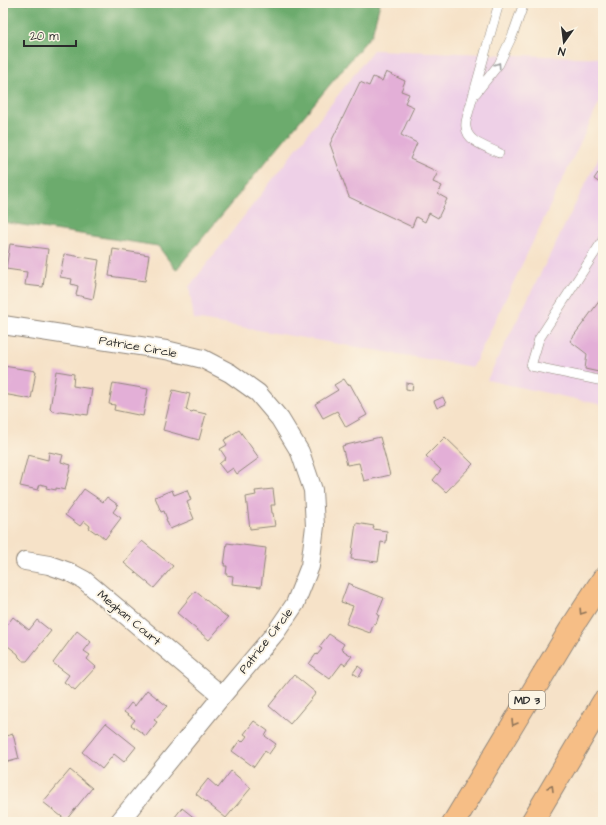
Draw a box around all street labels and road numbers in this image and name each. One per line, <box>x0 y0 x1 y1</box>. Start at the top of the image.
street label: Patrice Circle <box>98 332 179 362</box>
street label: Meghan Court <box>93 586 165 651</box>
street label: Patrice Circle <box>235 604 297 677</box>
road number: MD 3 <box>509 691 545 709</box>

